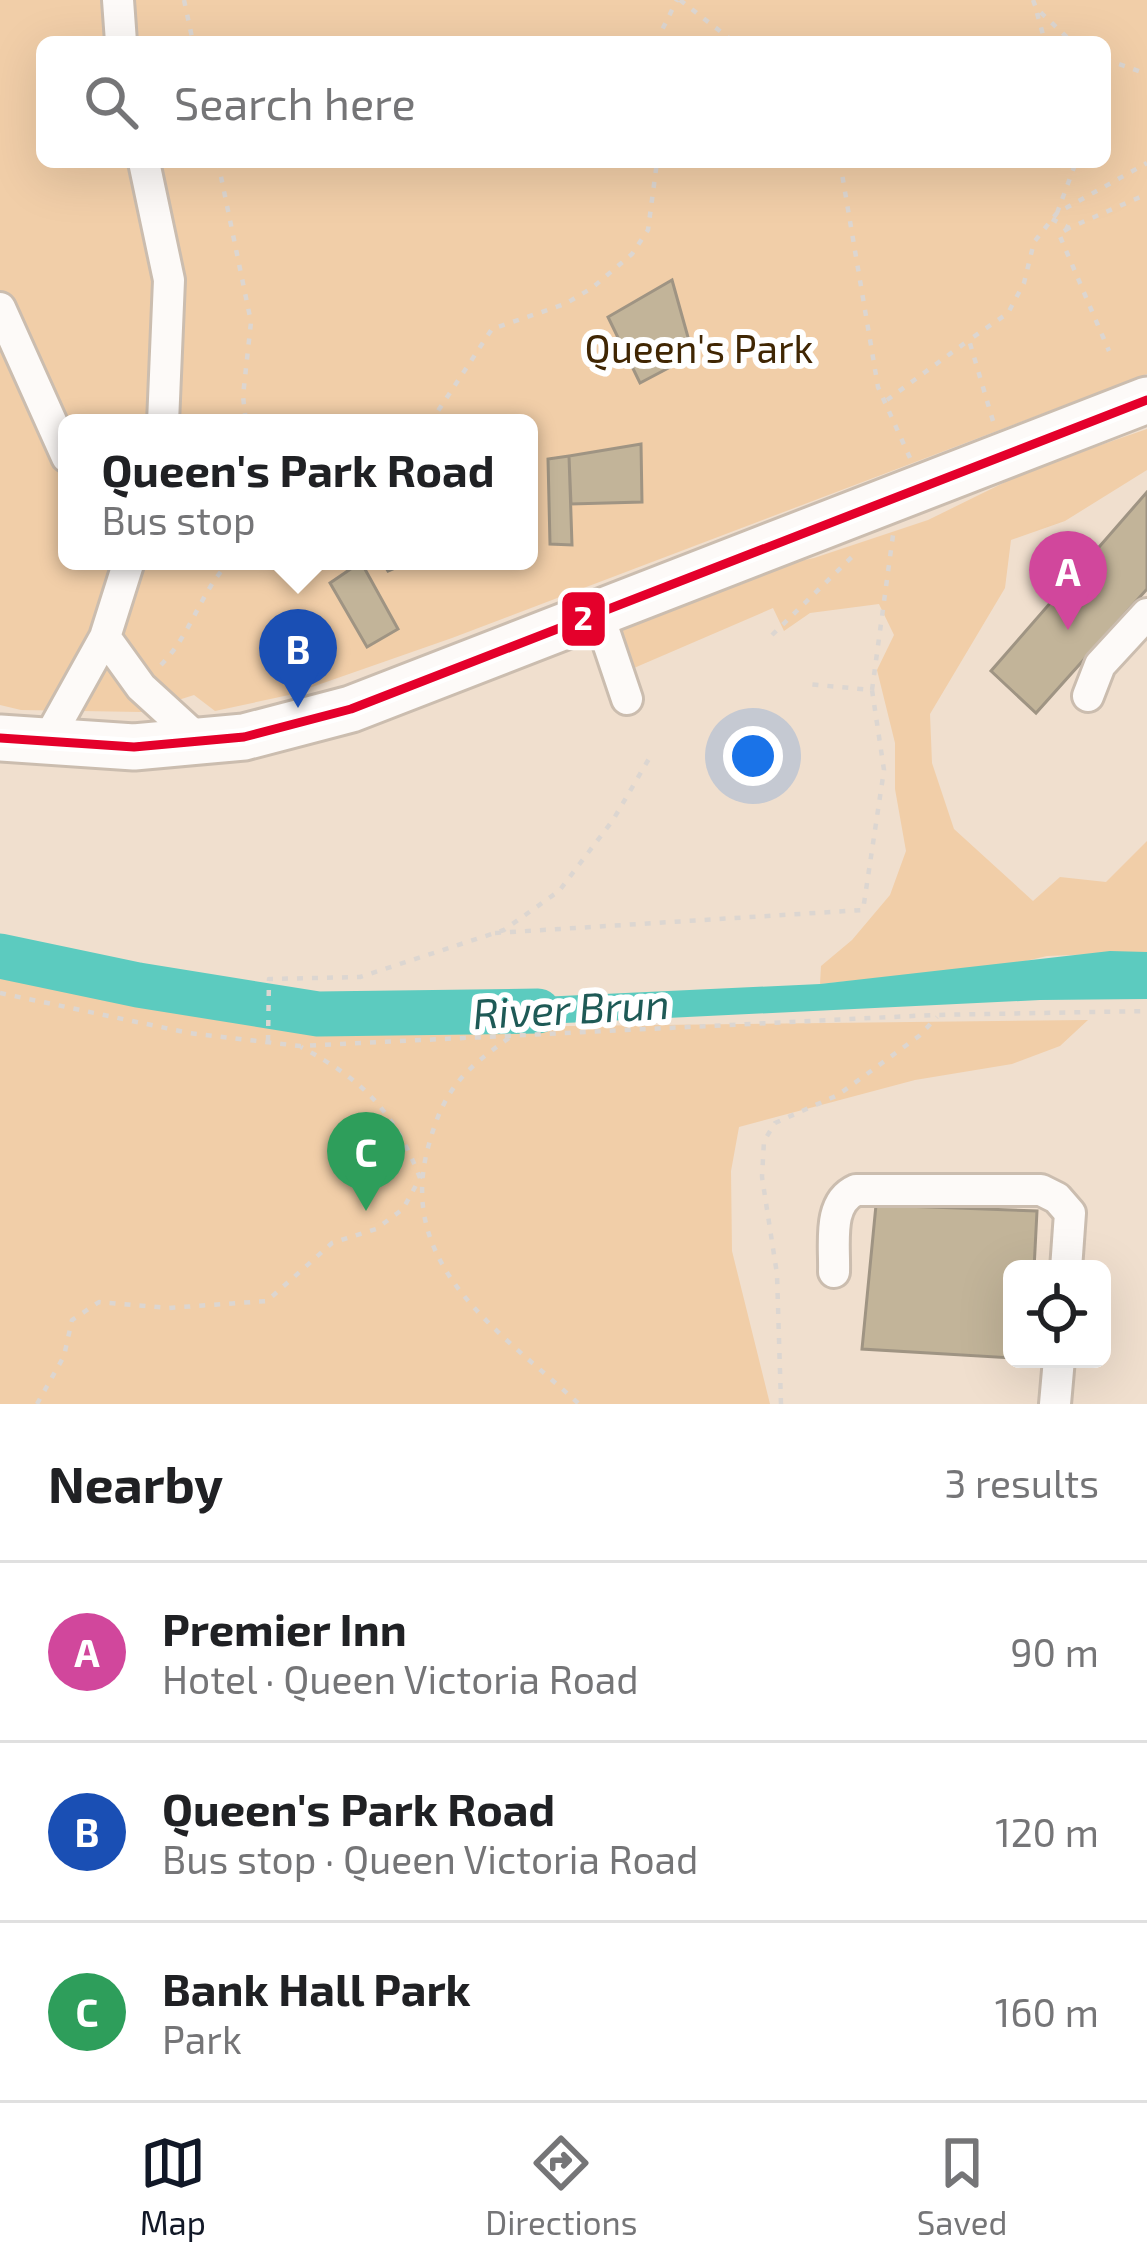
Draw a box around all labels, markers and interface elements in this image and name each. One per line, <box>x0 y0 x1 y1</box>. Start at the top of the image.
search box <box>36 36 1111 168</box>
icon: search <box>78 69 144 135</box>
text: Search here <box>174 75 416 129</box>
park label: Queen's Park <box>585 324 814 371</box>
popup <box>58 414 538 570</box>
text: Queen's Park Road <box>101 442 495 496</box>
text: Bus stop <box>101 496 256 543</box>
pin: A <box>1029 531 1107 630</box>
line badge: 2 <box>560 590 607 648</box>
text: 2 <box>573 597 593 637</box>
pin: B <box>259 609 337 708</box>
your location <box>723 726 783 786</box>
water label: River Brun <box>471 977 671 1037</box>
pin: C <box>327 1112 405 1211</box>
map controls <box>1003 1260 1111 1368</box>
button: locate <box>1003 1260 1111 1368</box>
text: Nearby <box>48 1452 223 1513</box>
text: 3 results <box>945 1459 1099 1506</box>
text: Premier Inn <box>162 1601 407 1655</box>
text: A <box>74 1628 100 1675</box>
text: 90 m <box>1010 1628 1099 1675</box>
text: Hotel · Queen Victoria Road <box>162 1655 639 1702</box>
text: Queen's Park Road <box>162 1781 555 1835</box>
text: B <box>75 1808 99 1855</box>
text: 120 m <box>995 1808 1099 1855</box>
text: Bus stop · Queen Victoria Road <box>162 1835 698 1882</box>
text: Bank Hall Park <box>162 1961 471 2015</box>
text: C <box>76 1988 98 2035</box>
text: 160 m <box>995 1988 1099 2035</box>
text: Park <box>162 2015 242 2062</box>
tab: Map <box>140 2130 206 2242</box>
tab: Directions <box>485 2130 637 2242</box>
tab: Saved <box>917 2130 1007 2242</box>

